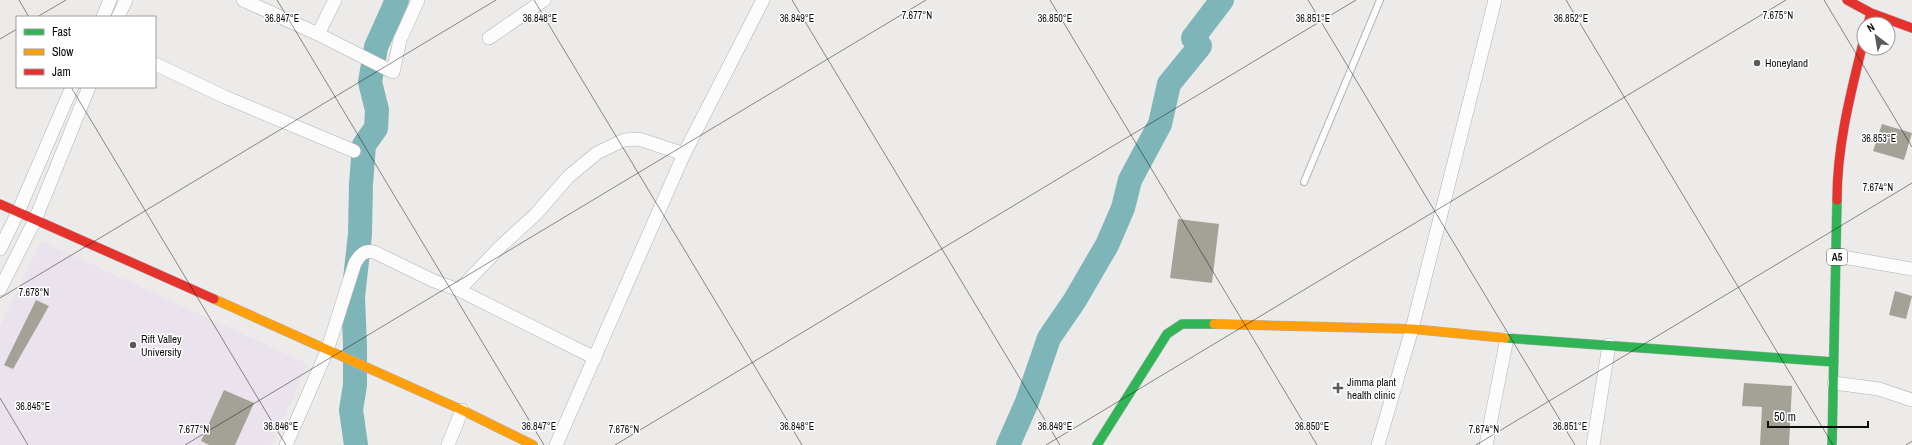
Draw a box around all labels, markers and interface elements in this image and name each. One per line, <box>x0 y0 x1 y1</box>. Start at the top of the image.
text: 7.677°N <box>902 9 932 22</box>
text: 7.675°N <box>1763 9 1793 22</box>
text: 36.847°E <box>265 12 299 25</box>
text: 36.848°E <box>523 12 557 25</box>
text: 36.849°E <box>780 12 814 25</box>
text: 36.850°E <box>1038 12 1072 25</box>
text: 36.851°E <box>1296 12 1330 25</box>
text: 36.852°E <box>1554 12 1588 25</box>
legend <box>16 16 156 88</box>
north arrow <box>1856 16 1896 56</box>
text: N <box>1864 20 1877 35</box>
text: Fast <box>52 24 71 40</box>
text: Slow <box>52 44 74 60</box>
place label: Honeyland <box>1765 56 1808 70</box>
marker: Honeyland <box>1752 58 1762 68</box>
text: Jam <box>52 64 71 80</box>
text: 36.853°E <box>1862 132 1896 145</box>
text: 7.674°N <box>1863 181 1893 194</box>
road number: A5 <box>1827 249 1847 265</box>
text: 7.678°N <box>19 286 49 299</box>
place label: Rift Valley University <box>141 332 182 359</box>
marker: Rift Valley University <box>128 340 138 350</box>
place label: Jimma plant health clinic <box>1347 375 1397 402</box>
marker: Jimma plant health clinic <box>1332 382 1344 394</box>
text: 36.845°E <box>16 400 50 413</box>
scale bar <box>1768 403 1868 429</box>
text: 50 m <box>1774 409 1796 425</box>
text: 36.846°E <box>264 420 298 433</box>
text: 36.847°E <box>522 420 556 433</box>
text: 36.848°E <box>780 420 814 433</box>
text: 36.849°E <box>1038 420 1072 433</box>
text: 36.850°E <box>1295 420 1329 433</box>
text: 36.851°E <box>1553 420 1587 433</box>
text: 7.677°N <box>179 423 209 436</box>
text: 7.676°N <box>609 423 639 436</box>
text: 7.674°N <box>1469 423 1499 436</box>

